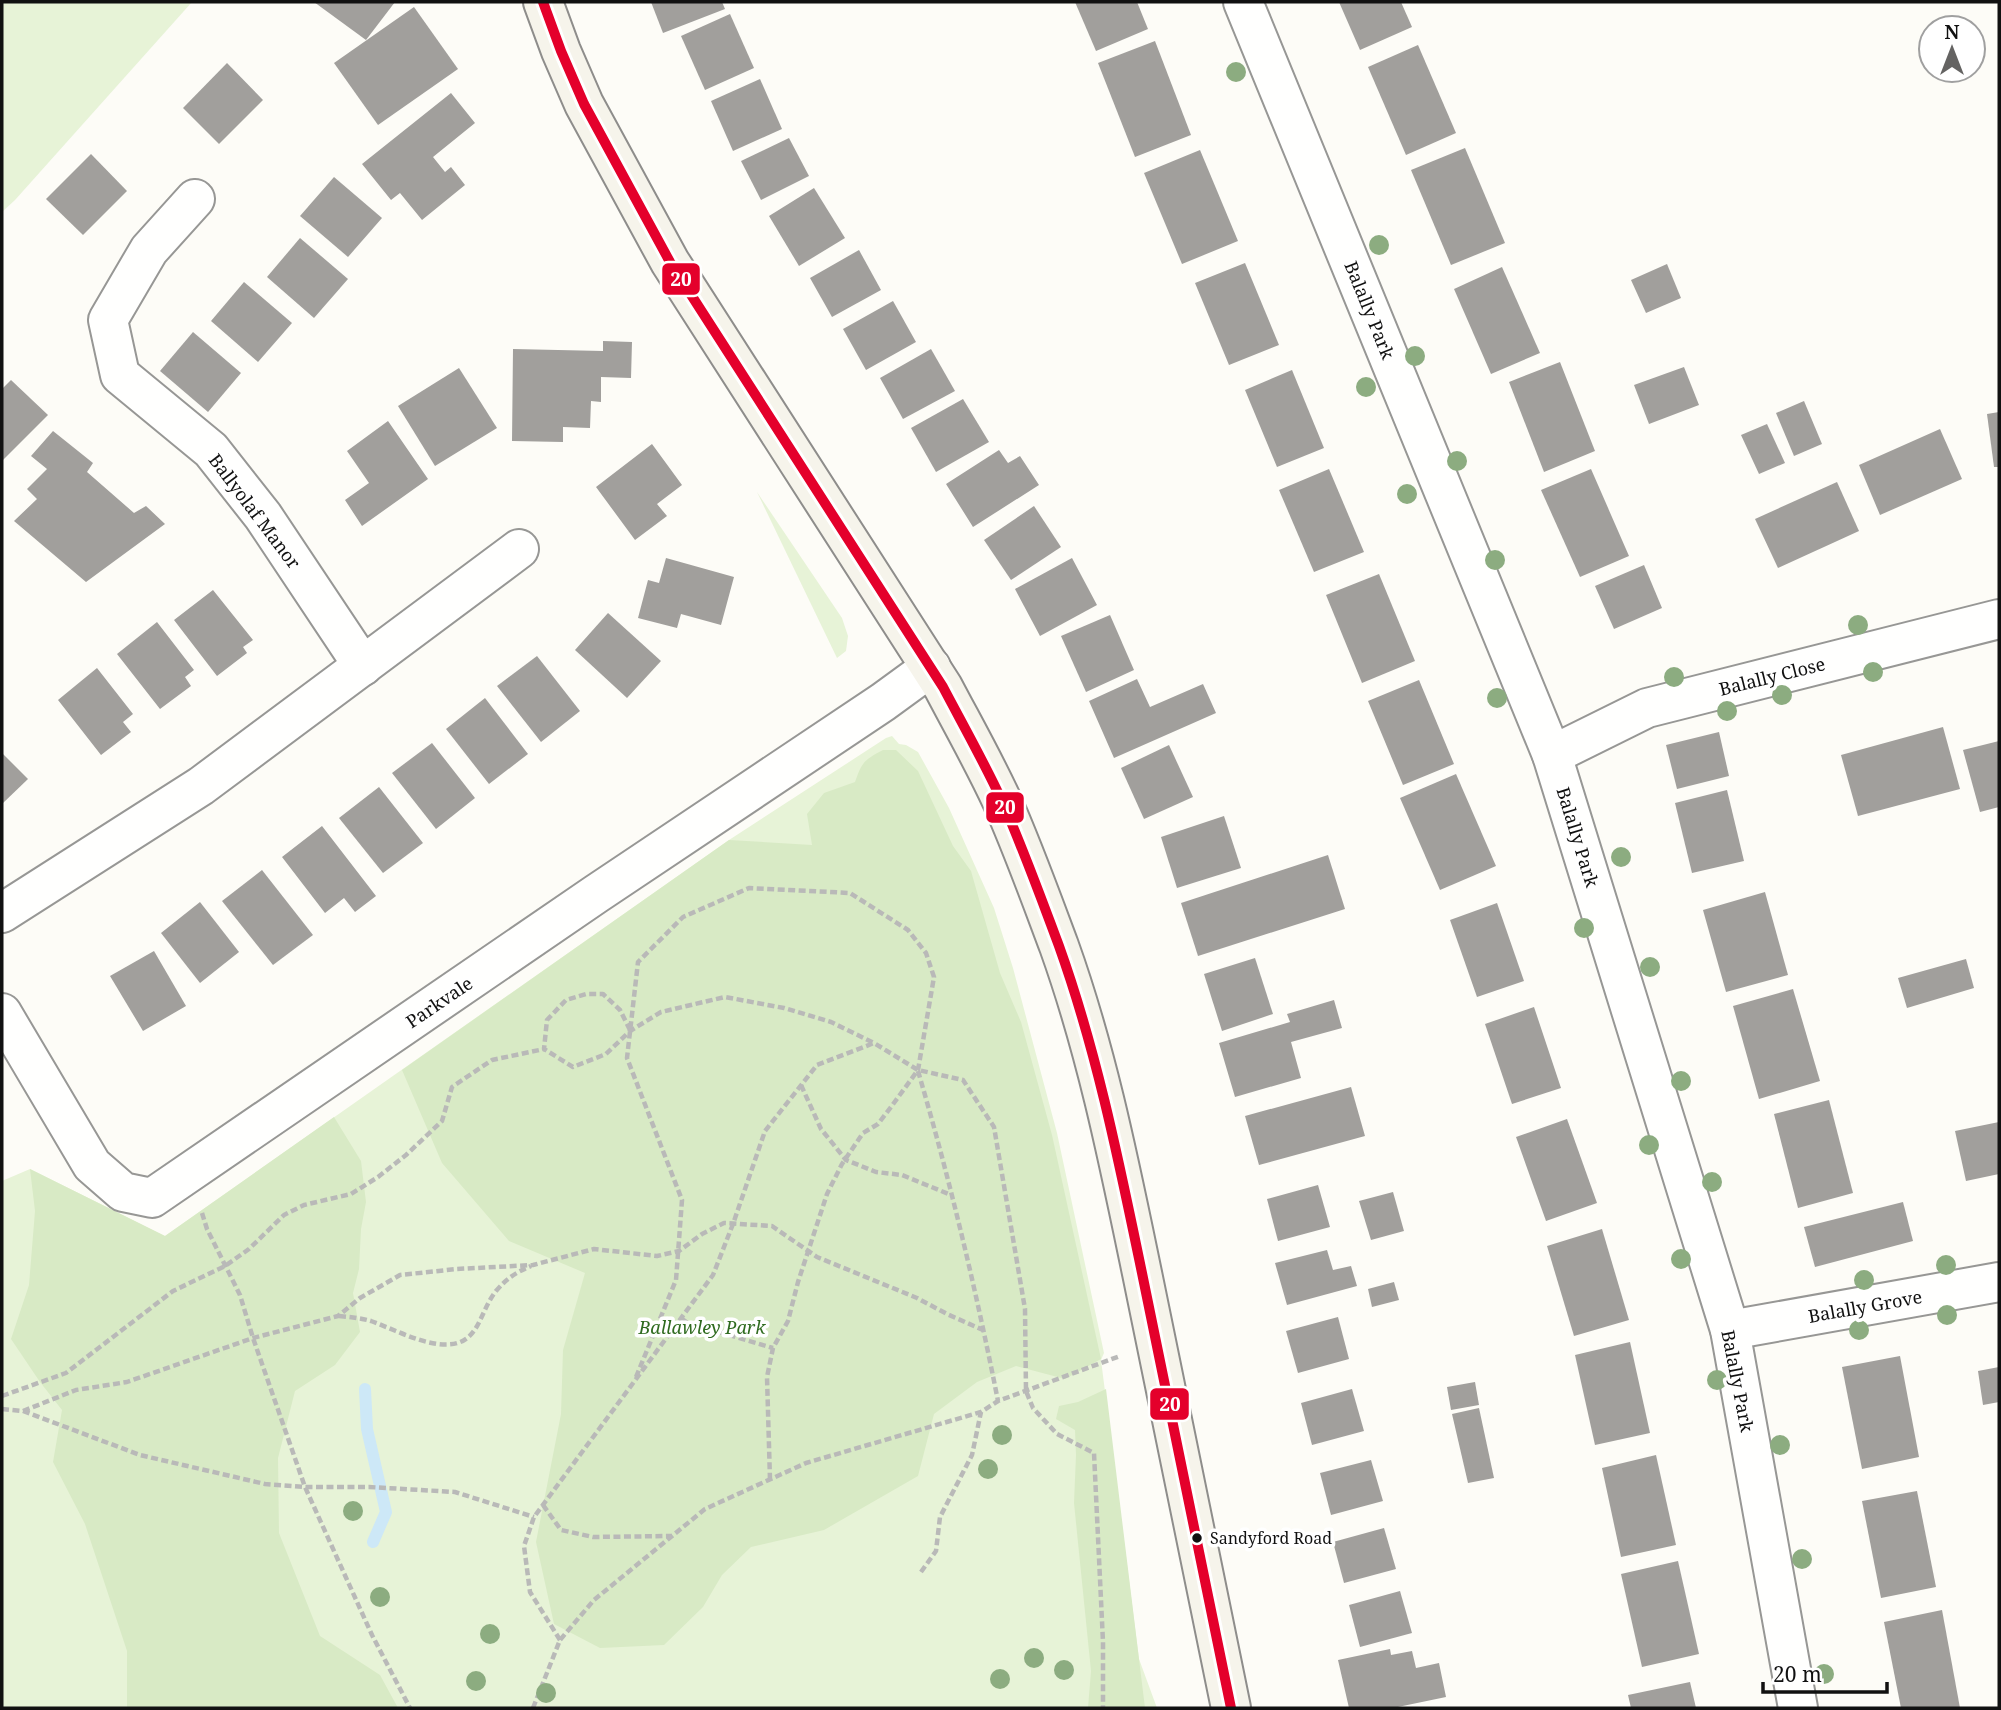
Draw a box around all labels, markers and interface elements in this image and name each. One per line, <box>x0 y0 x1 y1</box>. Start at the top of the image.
north arrow <box>1917 14 1987 84</box>
text: N <box>1945 19 1960 45</box>
street label: Balally Park <box>1339 257 1401 363</box>
line badge: 20 <box>661 262 701 296</box>
text: 20 <box>670 266 692 292</box>
street label: Ballyolaf Manor <box>204 449 306 574</box>
street label: Balally Close <box>1717 651 1827 701</box>
street label: Balally Park <box>1551 784 1605 891</box>
line badge: 20 <box>985 791 1025 824</box>
text: 20 <box>994 794 1016 820</box>
street label: Parkvale <box>401 971 477 1033</box>
street label: Balally Grove <box>1806 1284 1924 1328</box>
park label: Ballawley Park <box>637 1315 766 1339</box>
street label: Balally Park <box>1716 1328 1760 1435</box>
line badge: 20 <box>1149 1387 1190 1421</box>
text: 20 <box>1159 1391 1181 1417</box>
place label: Sandyford Road <box>1210 1527 1332 1549</box>
marker: Sandyford Road <box>1190 1531 1204 1545</box>
scale bar <box>1763 1650 1887 1694</box>
text: 20 m <box>1773 1660 1822 1688</box>

